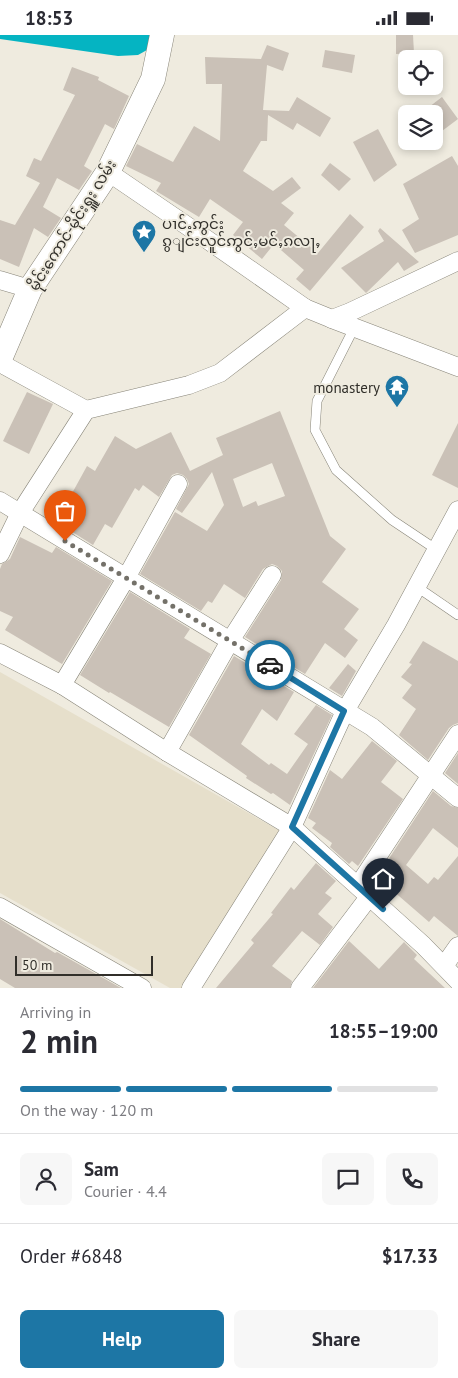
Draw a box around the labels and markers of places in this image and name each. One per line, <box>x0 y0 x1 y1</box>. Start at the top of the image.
place label: ပၢင်ႇဢွင်ႈ ၵွျင်းလူင်ဢွင်ႇမင်ႇၵလႃႇ <box>162 214 320 253</box>
place icon: ပၢင်ႇဢွင်ႈ ၵွျင်းလူင်ဢွင်ႇမင်ႇၵလႃႇ <box>131 219 157 253</box>
temple icon: monastery <box>384 374 410 408</box>
place label: monastery <box>313 378 380 397</box>
pin <box>44 490 86 541</box>
pin <box>362 858 404 909</box>

